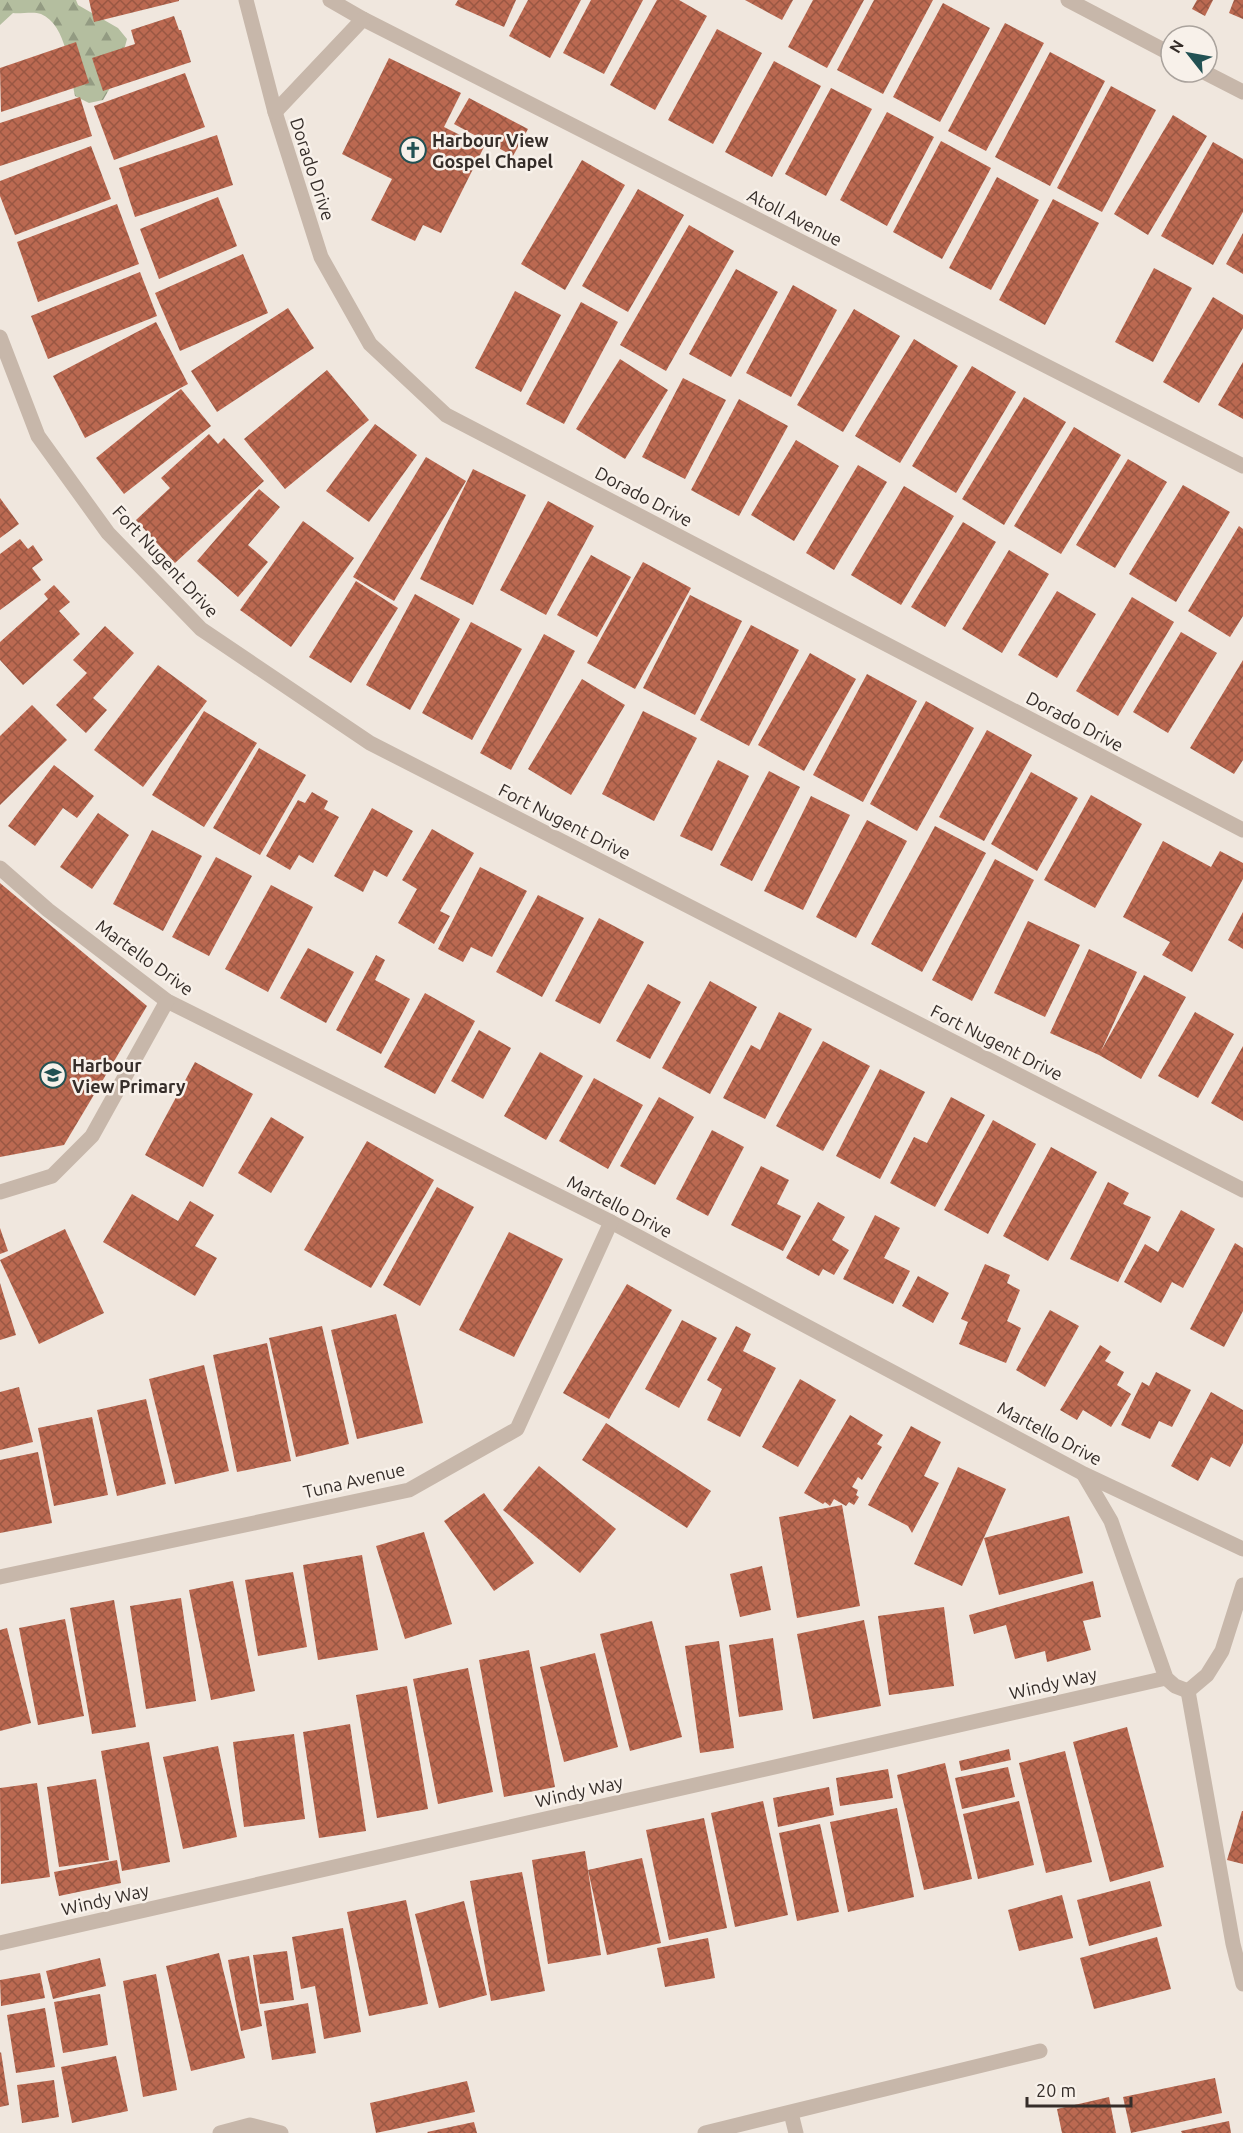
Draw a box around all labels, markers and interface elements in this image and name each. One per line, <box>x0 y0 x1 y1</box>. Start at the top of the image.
north arrow <box>1159 24 1219 84</box>
text: N <box>1165 37 1187 56</box>
street label: Dorado Drive <box>287 115 339 223</box>
place label: Harbour View Gospel Chapel <box>432 130 554 171</box>
church icon: Harbour View Gospel Chapel <box>398 135 428 165</box>
street label: Atoll Avenue <box>744 185 846 249</box>
street label: Dorado Drive <box>592 462 696 530</box>
street label: Fort Nugent Drive <box>109 501 223 621</box>
street label: Dorado Drive <box>1023 687 1127 755</box>
street label: Fort Nugent Drive <box>496 779 634 863</box>
street label: Martello Drive <box>92 915 198 999</box>
street label: Fort Nugent Drive <box>928 1000 1066 1084</box>
place label: Harbour View Primary <box>72 1055 186 1096</box>
school or university icon: Harbour View Primary <box>38 1060 68 1090</box>
street label: Martello Drive <box>564 1171 676 1241</box>
street label: Martello Drive <box>994 1397 1106 1469</box>
street label: Tuna Avenue <box>301 1459 407 1501</box>
street label: Windy Way <box>1007 1663 1099 1703</box>
street label: Windy Way <box>533 1771 625 1811</box>
street label: Windy Way <box>59 1879 151 1919</box>
scale bar <box>1027 2070 1130 2108</box>
text: 20 m <box>1036 2080 1076 2100</box>

